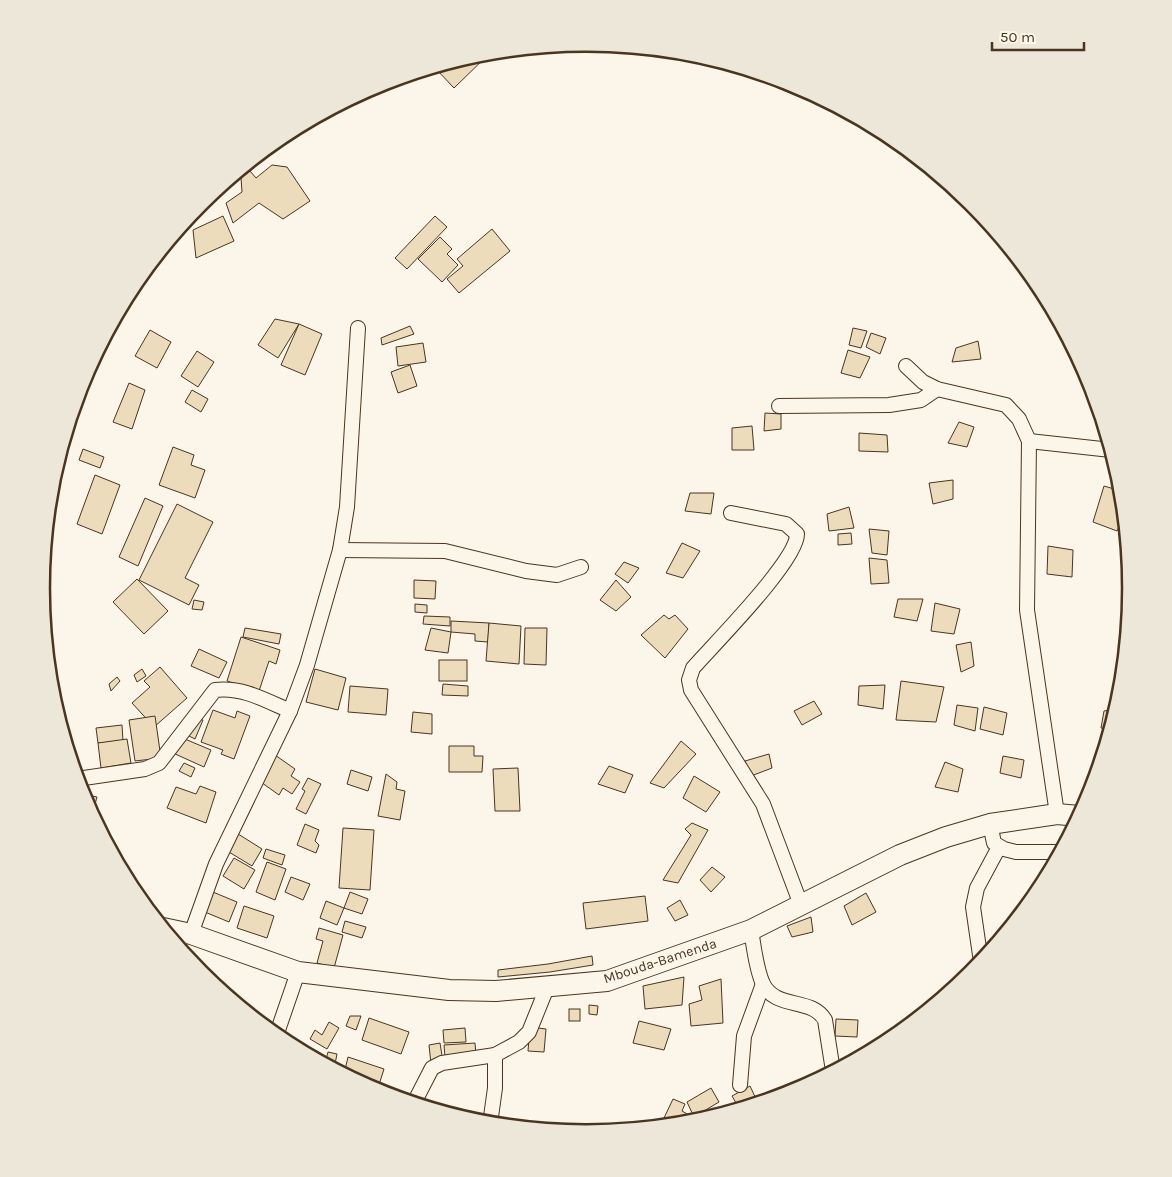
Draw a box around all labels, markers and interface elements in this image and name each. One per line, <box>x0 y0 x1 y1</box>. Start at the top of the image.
scale bar <box>992 20 1084 52</box>
text: 50 m <box>1000 28 1035 46</box>
street label: Mbouda-Bamenda <box>601 935 719 987</box>

